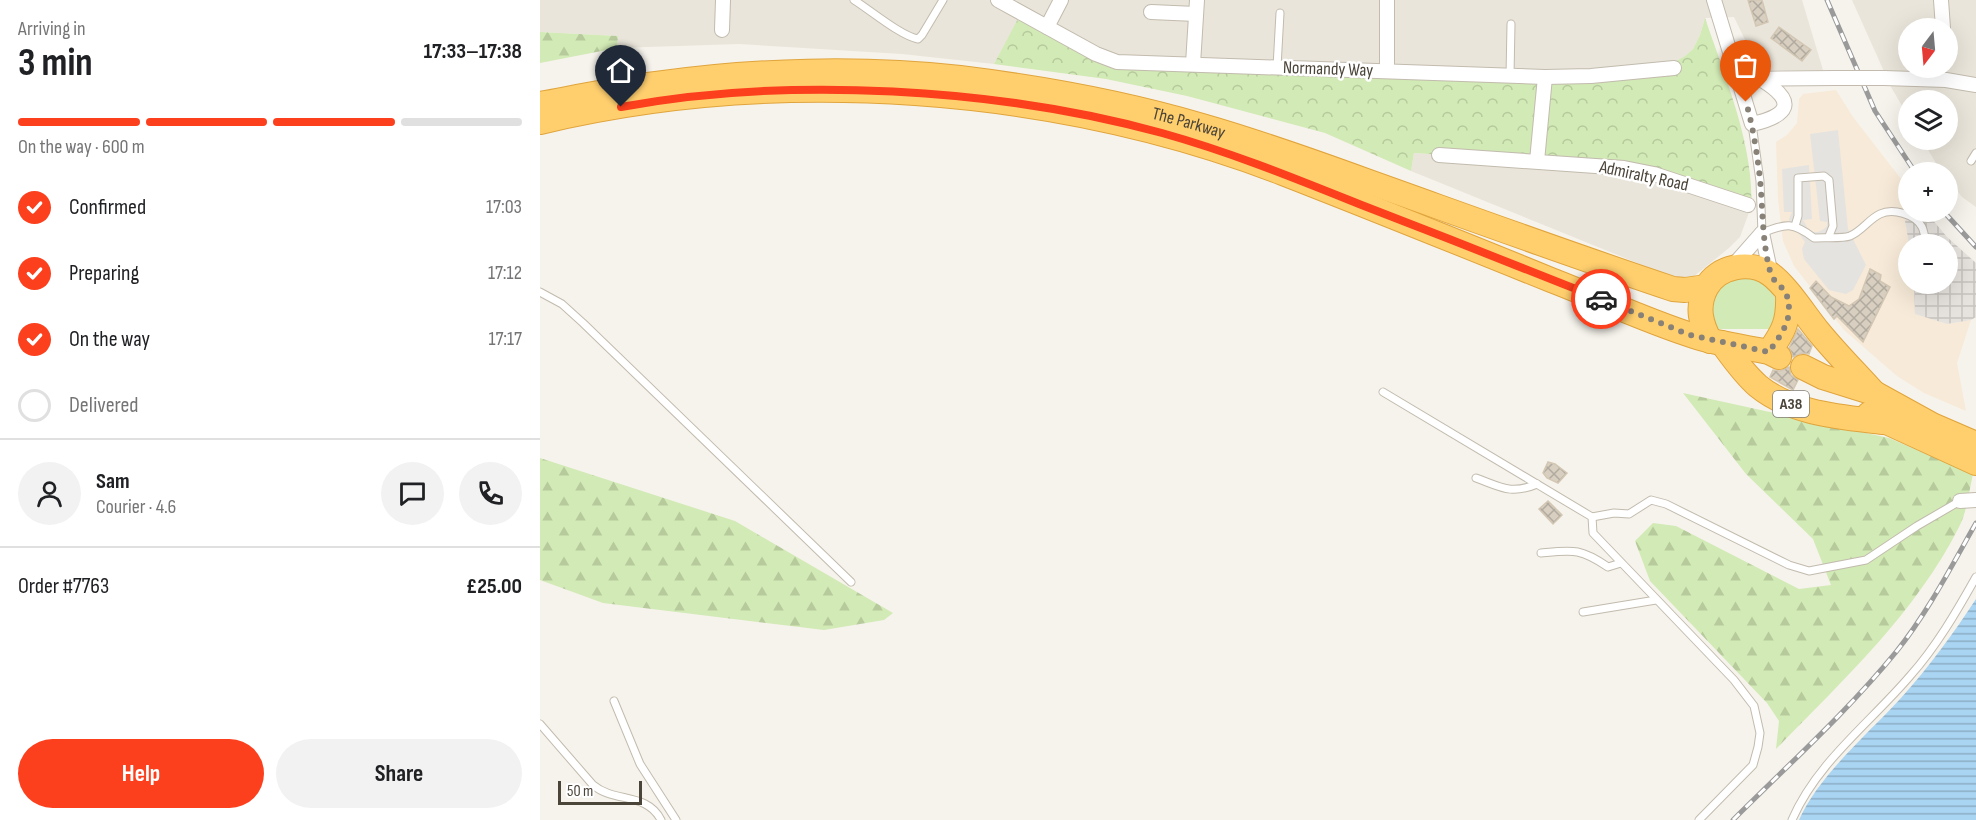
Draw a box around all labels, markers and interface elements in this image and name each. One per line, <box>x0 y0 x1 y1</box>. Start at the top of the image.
text: Arriving in <box>18 17 86 41</box>
north arrow <box>1898 18 1958 78</box>
map controls <box>1898 18 1958 294</box>
text: 17:33–17:38 <box>424 38 522 65</box>
text: 3 min <box>18 40 93 87</box>
pin <box>1720 40 1771 102</box>
pin <box>595 45 646 107</box>
icon: bag <box>1729 49 1762 82</box>
icon: home <box>604 54 637 87</box>
street label: Normandy Way <box>1283 57 1374 81</box>
button: layers <box>1898 90 1958 150</box>
street label: The Parkway <box>1150 102 1228 143</box>
text: On the way · 600 m <box>18 135 145 159</box>
street label: Admiralty Road <box>1597 156 1690 196</box>
button: + <box>1898 162 1958 222</box>
icon: check <box>18 191 51 224</box>
text: Confirmed <box>69 194 146 221</box>
text: 17:03 <box>486 195 522 219</box>
button: − <box>1898 234 1958 294</box>
icon: check <box>18 257 51 290</box>
text: Preparing <box>69 260 139 287</box>
text: 17:12 <box>488 261 522 285</box>
courier <box>1571 269 1631 329</box>
icon: car <box>1585 283 1618 316</box>
icon: check <box>18 323 51 356</box>
text: On the way <box>69 326 150 353</box>
text: 17:17 <box>488 327 522 351</box>
road number: A38 <box>1773 391 1809 417</box>
text: Delivered <box>69 392 138 419</box>
button: person <box>18 462 81 525</box>
button: chat <box>381 462 444 525</box>
button: phone <box>459 462 522 525</box>
text: Sam <box>96 468 130 495</box>
text: Courier · 4.6 <box>96 495 176 519</box>
text: Order #7763 <box>18 573 109 600</box>
text: £25.00 <box>466 573 522 600</box>
button: Help <box>18 739 264 808</box>
button: Share <box>276 739 522 808</box>
scale bar <box>558 778 642 806</box>
text: 50 m <box>567 782 593 801</box>

